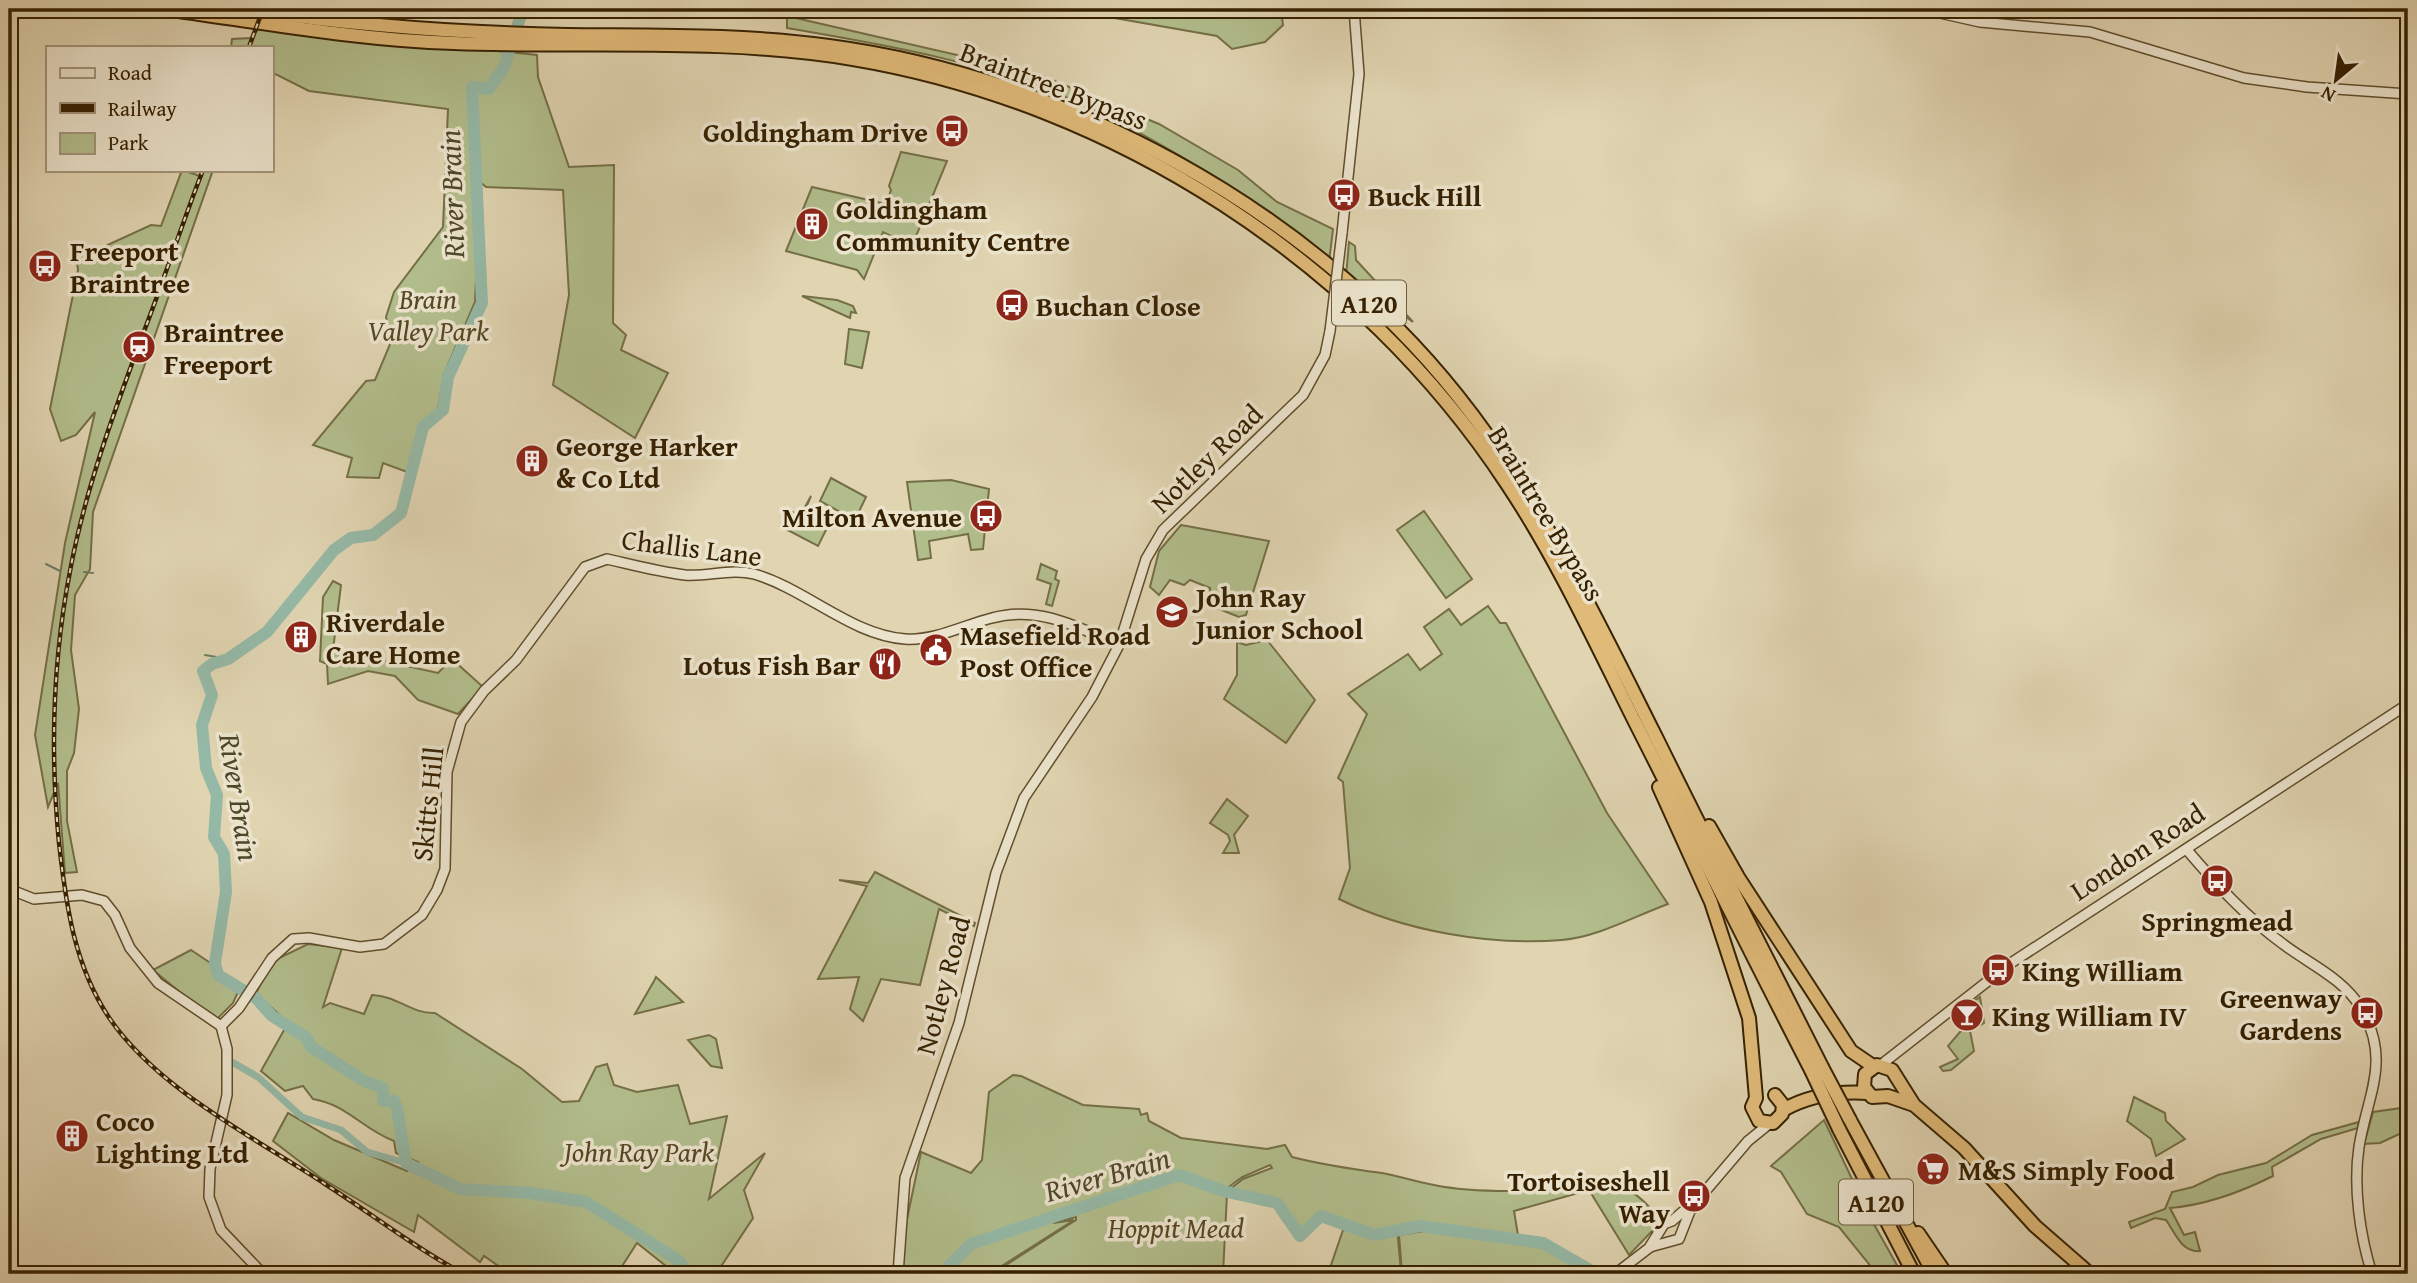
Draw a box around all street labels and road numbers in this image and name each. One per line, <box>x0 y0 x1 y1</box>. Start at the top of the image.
street label: Braintree Bypass <box>954 30 1154 140</box>
road number: A120 <box>1332 280 1406 326</box>
street label: Notley Road <box>1141 394 1271 522</box>
street label: Braintree Bypass <box>1478 418 1616 608</box>
street label: Challis Lane <box>620 518 764 576</box>
street label: Skitts Hill <box>401 745 453 863</box>
street label: London Road <box>2062 792 2213 910</box>
street label: Notley Road <box>904 911 980 1059</box>
road number: A120 <box>1839 1180 1913 1224</box>

